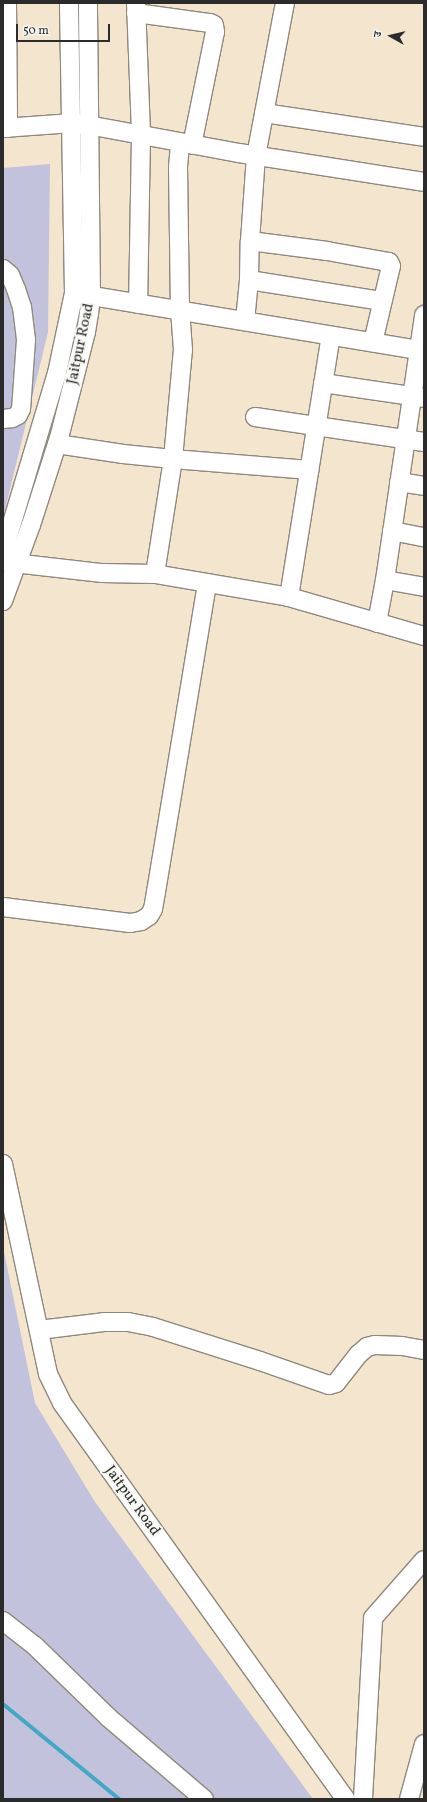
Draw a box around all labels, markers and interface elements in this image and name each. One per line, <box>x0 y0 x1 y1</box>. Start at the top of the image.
scale bar <box>18 16 112 42</box>
north arrow <box>371 16 411 56</box>
text: 50 m <box>23 23 49 39</box>
text: उ <box>371 30 386 38</box>
street label: Jaitpur Road <box>64 302 98 386</box>
street label: Jaitpur Road <box>101 1462 163 1540</box>

